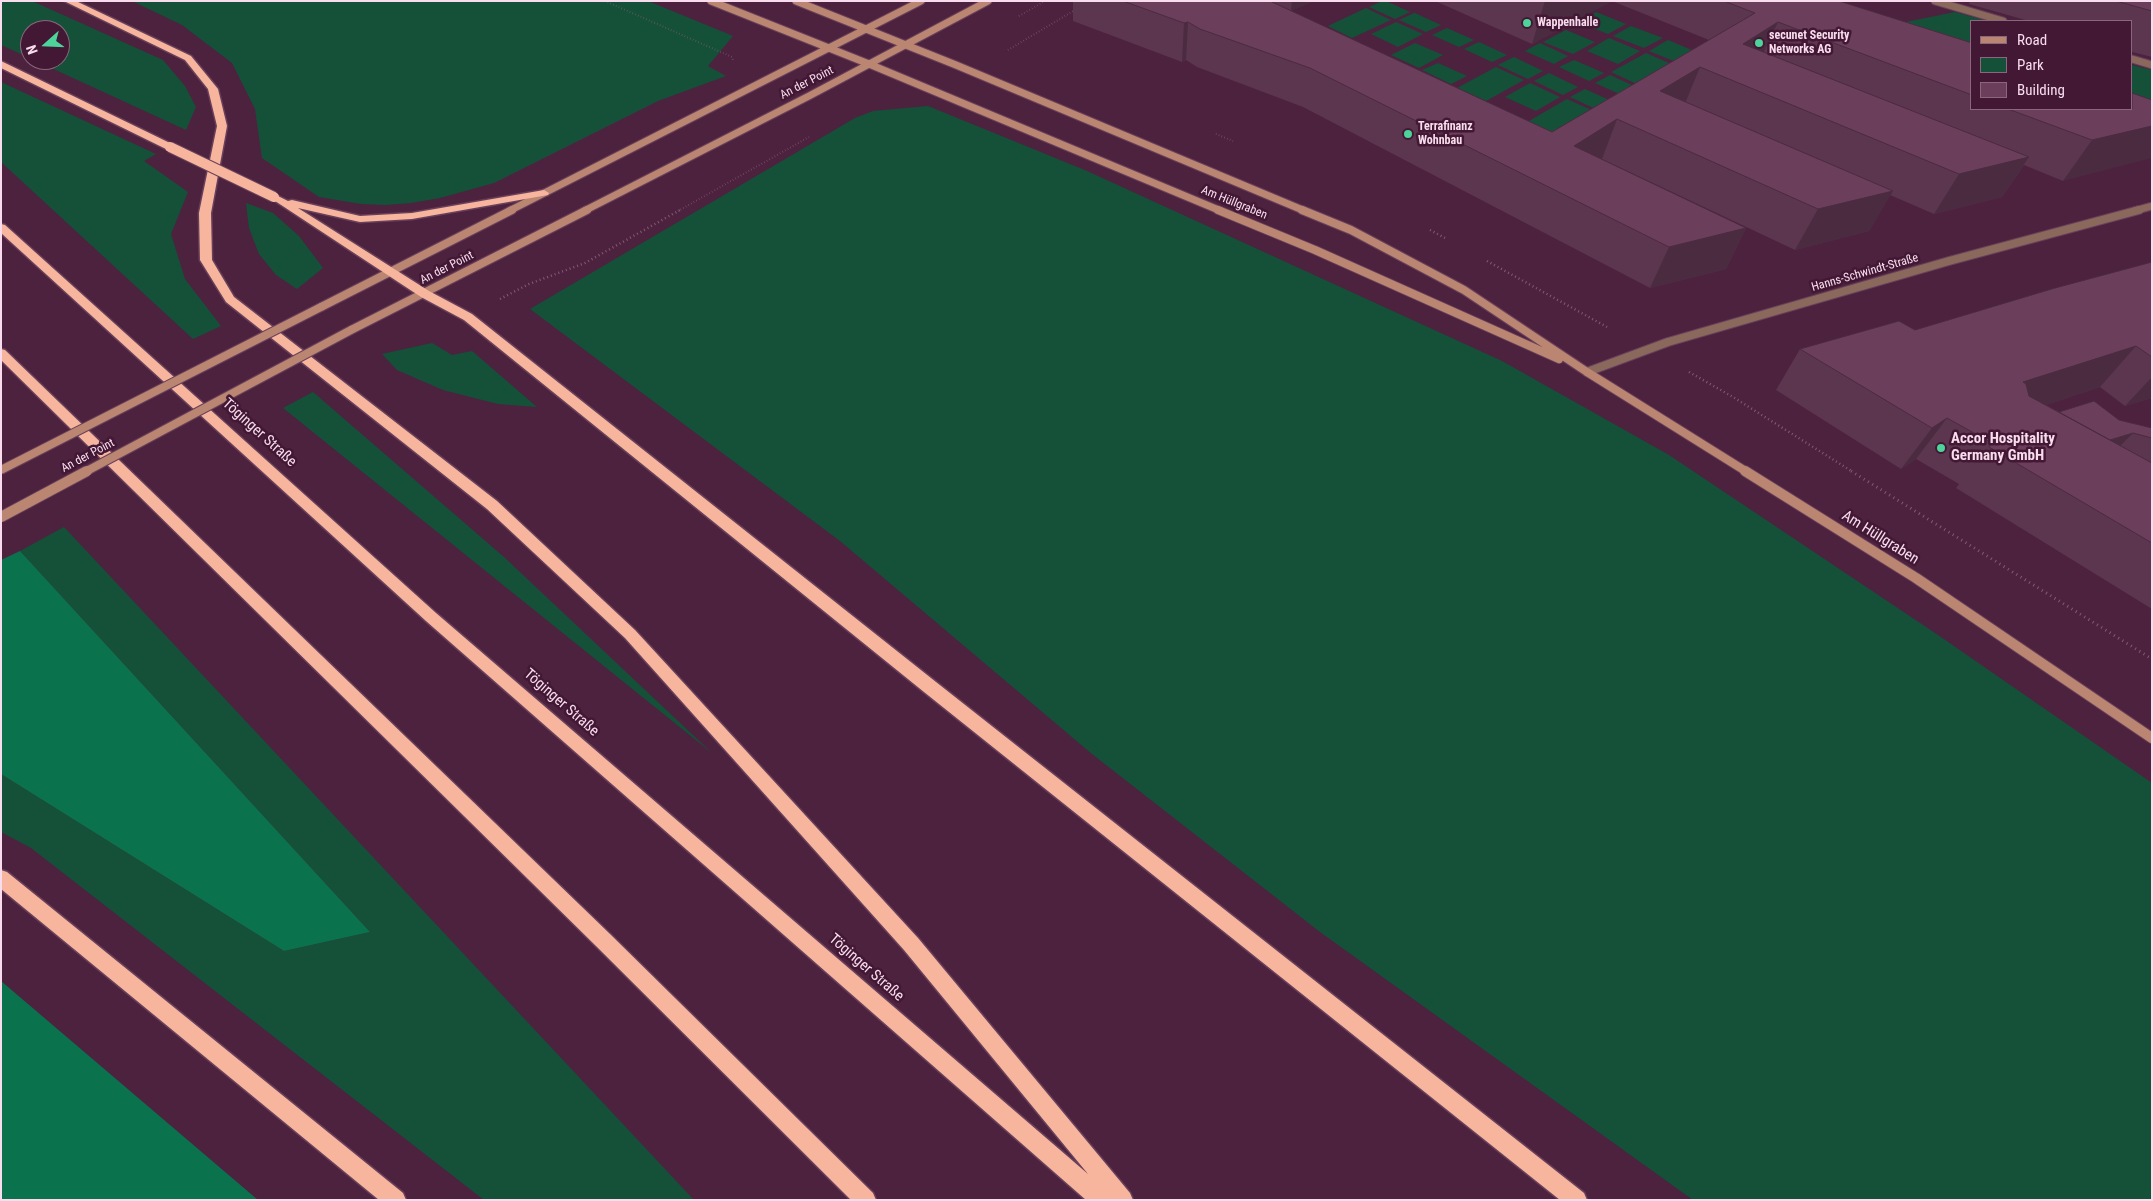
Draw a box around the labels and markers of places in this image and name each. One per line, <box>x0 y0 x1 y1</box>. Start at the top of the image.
place label: Wappenhalle <box>1537 16 1598 30</box>
marker: Wappenhalle <box>1521 17 1533 29</box>
place label: secunet Security Networks AG <box>1769 29 1849 57</box>
marker: secunet Security Networks AG <box>1753 37 1765 49</box>
place label: Terrafinanz Wohnbau <box>1418 120 1473 148</box>
marker: Terrafinanz Wohnbau <box>1402 128 1414 140</box>
place label: Accor Hospitality Germany GmbH <box>1951 430 2055 465</box>
marker: Accor Hospitality Germany GmbH <box>1935 442 1947 454</box>

